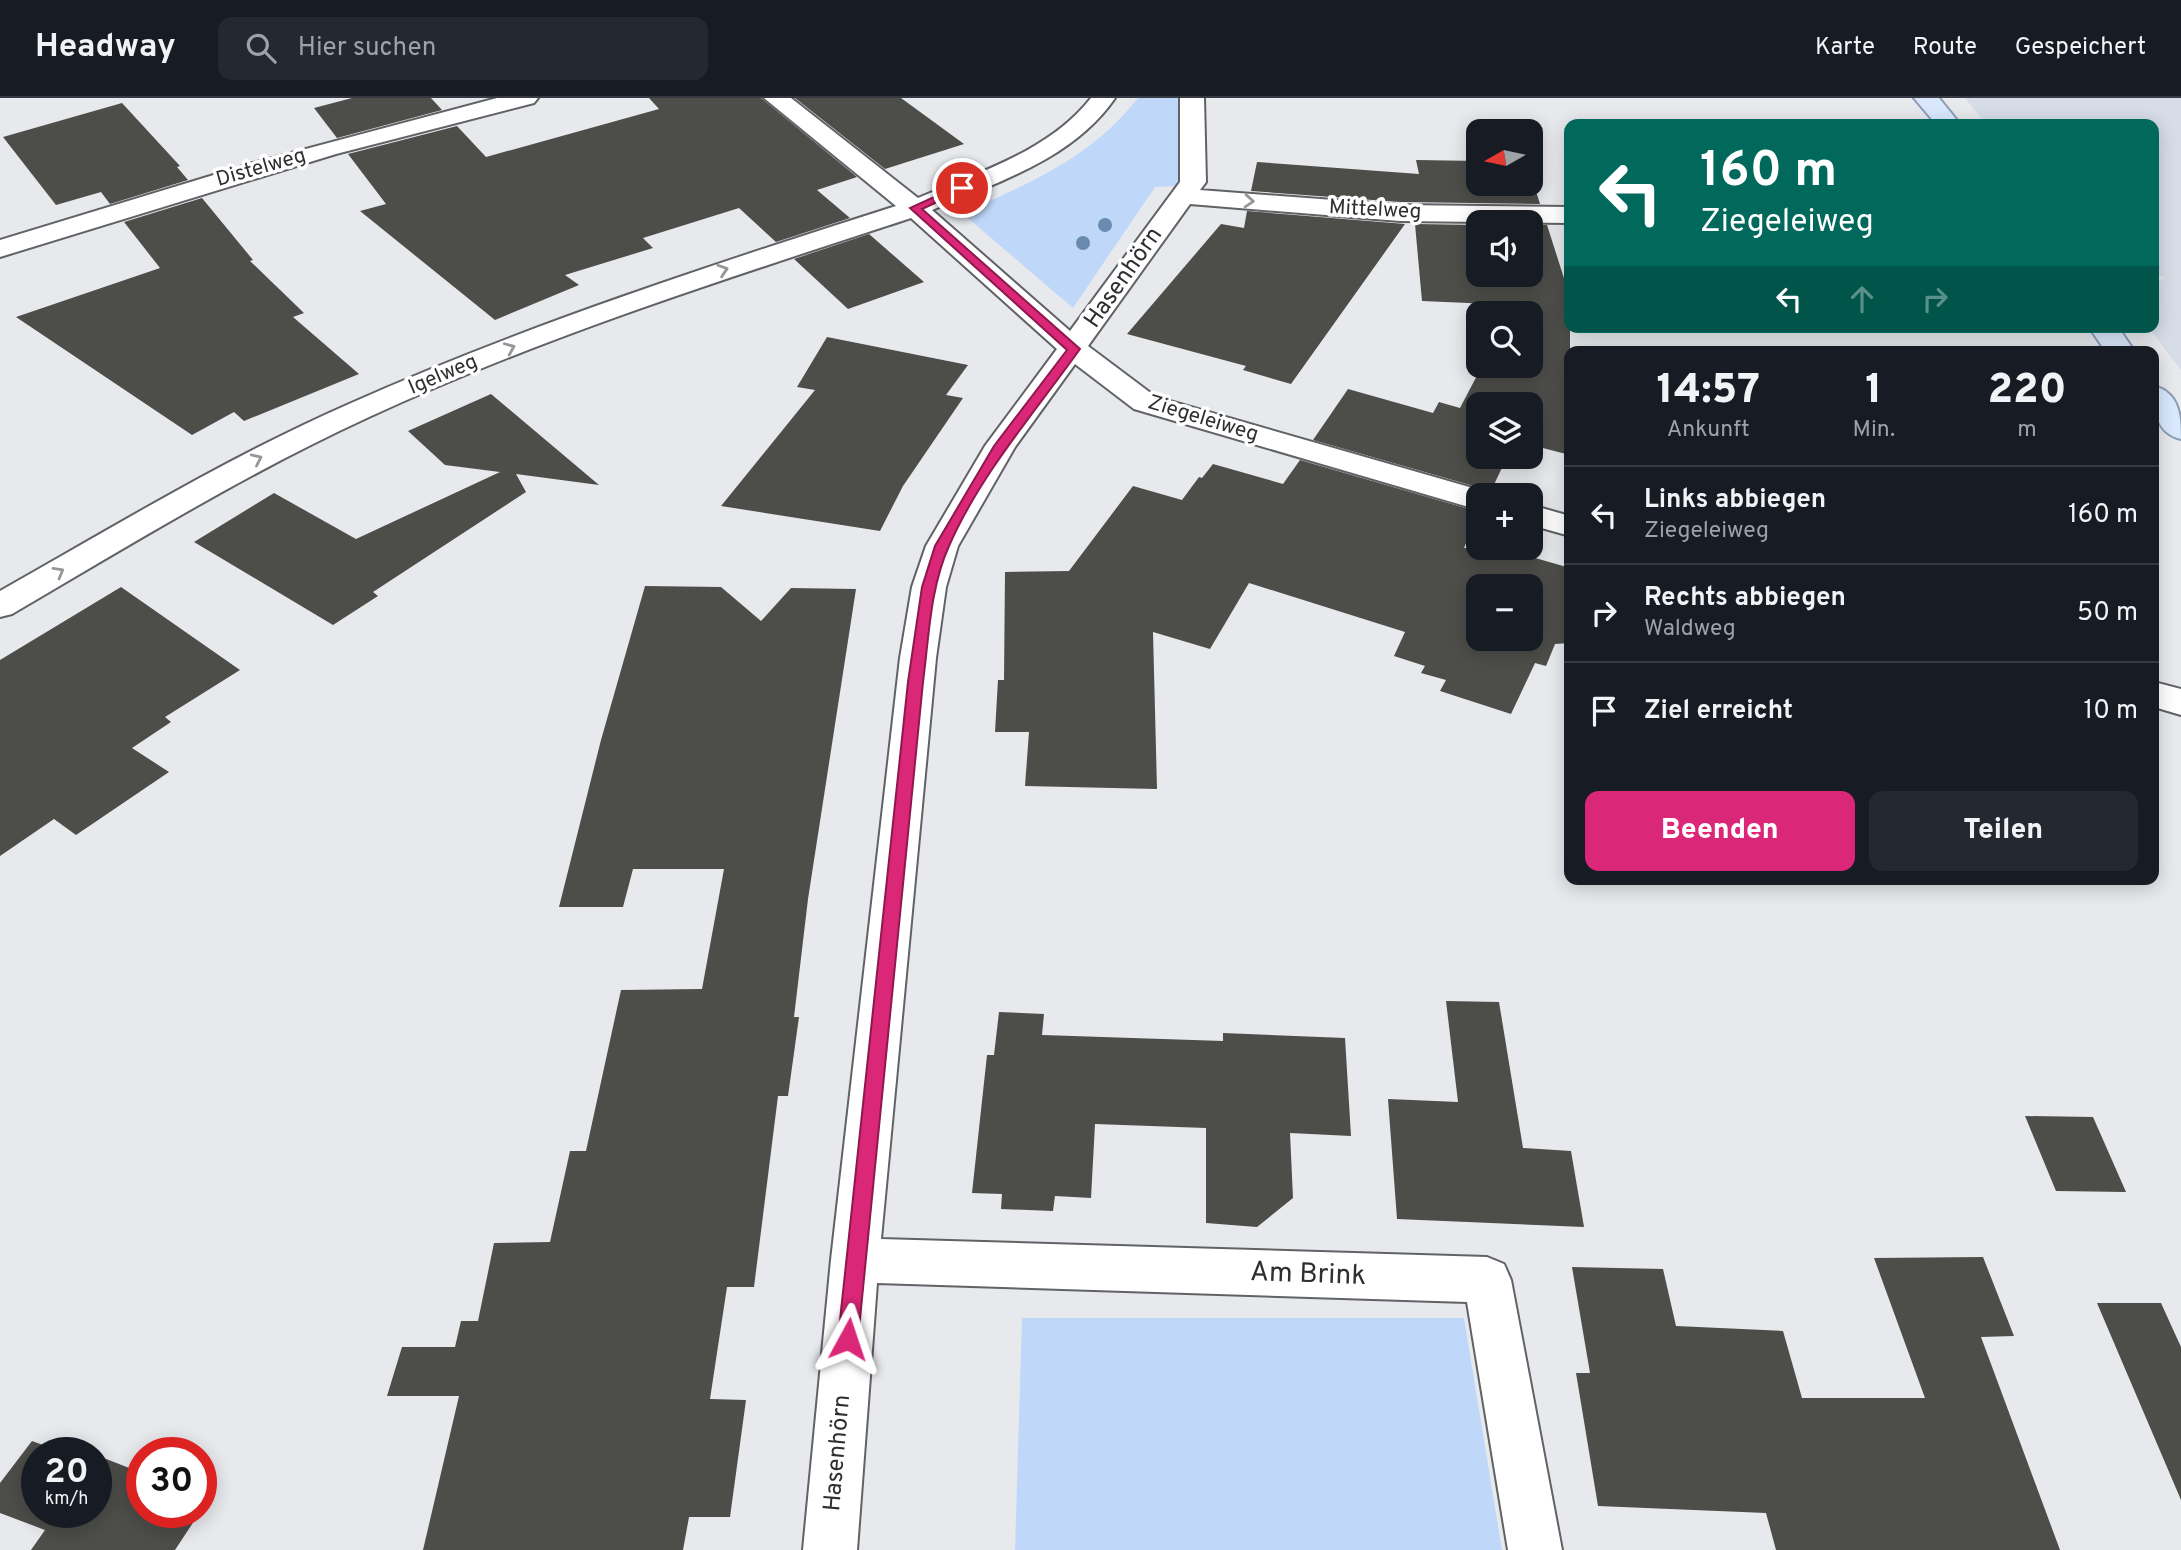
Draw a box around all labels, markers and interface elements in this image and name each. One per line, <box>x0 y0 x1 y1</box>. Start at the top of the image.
search box <box>218 17 708 80</box>
text: Headway <box>35 27 176 69</box>
icon: search <box>242 29 280 67</box>
text: Hier suchen <box>298 32 436 65</box>
text: Karte <box>1815 33 1875 63</box>
text: Route <box>1913 33 1977 63</box>
text: Gespeichert <box>2015 33 2146 63</box>
north arrow <box>1466 119 1544 196</box>
map controls <box>1466 119 1543 651</box>
street label: Distelweg <box>213 142 309 194</box>
text: 160 m <box>1700 142 1837 204</box>
icon: left <box>1585 147 1676 238</box>
pin <box>932 158 992 218</box>
icon: arrive <box>943 169 981 207</box>
one-way arrow <box>1244 193 1255 208</box>
street label: Mittelweg <box>1328 194 1422 226</box>
text: Ziegeleiweg <box>1700 203 1874 243</box>
button: sound <box>1466 210 1543 287</box>
street label: Hasenhörn <box>1078 222 1170 334</box>
one-way arrow <box>717 264 729 279</box>
icon: left <box>1770 280 1808 318</box>
icon: ahead <box>1843 280 1881 318</box>
icon: right <box>1916 280 1954 318</box>
button: search <box>1466 301 1543 378</box>
one-way arrow <box>503 342 515 356</box>
street label: Igelweg <box>404 348 482 402</box>
text: 14:57 <box>1656 365 1760 418</box>
text: 1 <box>1865 365 1882 418</box>
text: 220 <box>1987 365 2067 418</box>
street label: Ziegeleiweg <box>1144 389 1262 449</box>
button: layers <box>1466 392 1543 469</box>
text: Ankunft <box>1667 416 1750 445</box>
text: Min. <box>1852 416 1895 445</box>
text: m <box>2017 416 2037 445</box>
one-way arrow <box>250 454 262 468</box>
button: + <box>1466 483 1543 560</box>
text: Links abbiegen <box>1644 484 1826 517</box>
icon: left <box>1585 496 1623 534</box>
text: 160 m <box>2068 499 2138 532</box>
text: Ziegeleiweg <box>1644 517 1769 546</box>
one-way arrow <box>52 567 64 580</box>
button: − <box>1466 574 1543 651</box>
text: Rechts abbiegen <box>1644 582 1846 615</box>
icon: right <box>1585 594 1623 632</box>
text: 50 m <box>2077 597 2138 630</box>
text: Waldweg <box>1644 615 1736 644</box>
icon: arrive <box>1585 692 1623 730</box>
text: Ziel erreicht <box>1644 695 1793 728</box>
text: 10 m <box>2083 695 2138 728</box>
button: Beenden <box>1585 791 1855 871</box>
button: Teilen <box>1869 791 2138 871</box>
street label: Am Brink <box>1249 1255 1367 1295</box>
position arrow <box>811 1302 885 1376</box>
street label: Hasenhörn <box>818 1394 858 1512</box>
speed limit sign: 30 <box>126 1437 217 1528</box>
text: 20 <box>44 1451 89 1495</box>
text: km/h <box>45 1488 88 1511</box>

